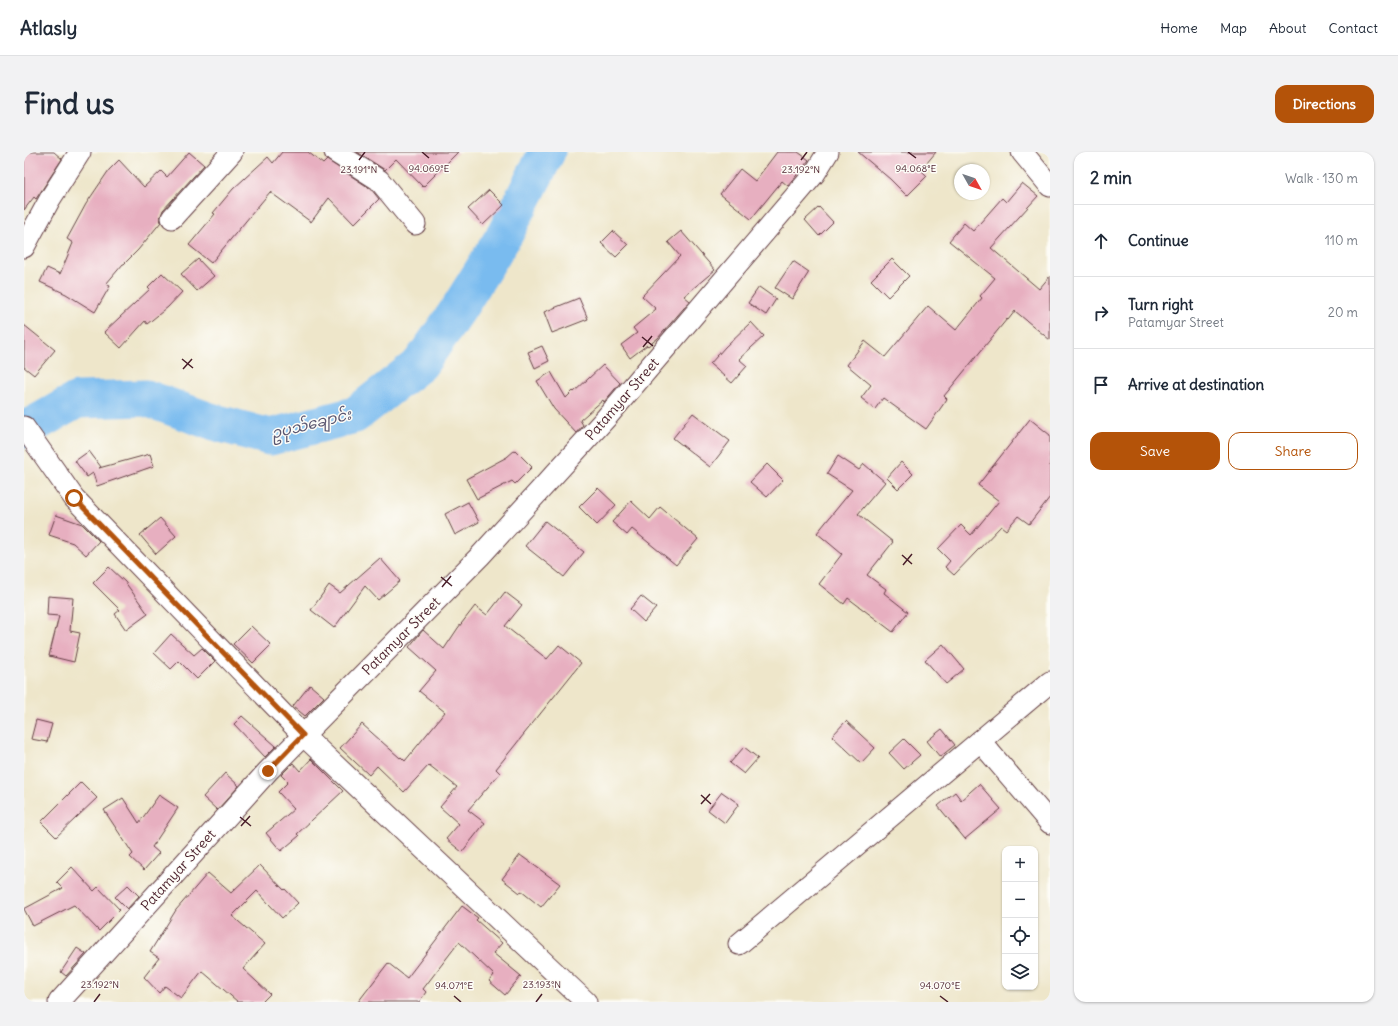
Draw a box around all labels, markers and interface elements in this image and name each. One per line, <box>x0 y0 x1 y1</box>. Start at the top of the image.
text: Atlasly <box>20 16 77 40</box>
text: Home <box>1160 19 1198 37</box>
text: Map <box>1220 19 1247 37</box>
text: About <box>1269 19 1307 37</box>
text: Contact <box>1329 19 1378 37</box>
button: Directions <box>1275 85 1374 123</box>
text: Find us <box>24 86 115 122</box>
text: 94.069°E <box>409 162 450 175</box>
text: 94.068°E <box>896 162 937 175</box>
text: 23.191°N <box>341 163 377 176</box>
text: 23.192°N <box>782 163 820 176</box>
north arrow <box>954 164 990 200</box>
text: 2 min <box>1090 167 1132 189</box>
text: Walk · 130 m <box>1285 170 1358 187</box>
icon: ahead <box>1090 230 1112 252</box>
text: Continue <box>1128 231 1189 250</box>
text: 110 m <box>1325 232 1358 249</box>
text: Turn right <box>1128 295 1193 314</box>
icon: right <box>1090 302 1112 324</box>
text: 20 m <box>1328 304 1358 321</box>
text: Patamyar Street <box>1128 314 1224 331</box>
street label: Patamyar Street <box>581 354 663 444</box>
icon: arrive <box>1090 374 1112 396</box>
text: Arrive at destination <box>1128 375 1264 394</box>
water label: ဥပုသ်ချောင်း <box>269 403 354 446</box>
button: Save <box>1090 432 1220 470</box>
button: Share <box>1228 432 1358 470</box>
route start <box>65 489 83 507</box>
street label: Patamyar Street <box>358 593 444 679</box>
route end <box>259 762 277 780</box>
street label: Patamyar Street <box>137 825 219 914</box>
map controls <box>1002 846 1038 990</box>
button: + <box>1002 846 1038 882</box>
button: − <box>1002 882 1038 918</box>
button: locate <box>1002 918 1038 954</box>
button: layers <box>1002 954 1038 990</box>
text: 23.192°N <box>81 978 119 991</box>
text: 23.193°N <box>523 978 561 991</box>
text: 94.071°E <box>435 979 473 992</box>
text: 94.070°E <box>920 979 960 992</box>

